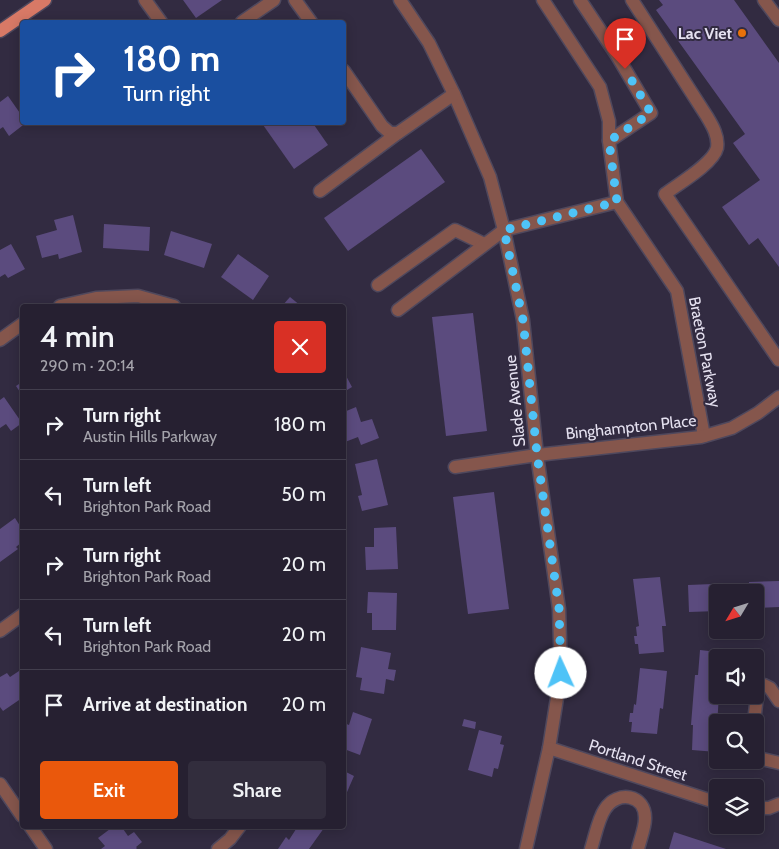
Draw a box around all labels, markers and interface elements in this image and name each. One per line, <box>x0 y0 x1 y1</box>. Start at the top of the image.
pin <box>604 18 646 69</box>
place label: Lac Viet <box>678 24 732 43</box>
icon: arrive <box>611 25 639 53</box>
marker: Lac Viet <box>736 27 748 39</box>
text: 180 m <box>123 37 220 80</box>
icon: right <box>40 40 105 105</box>
text: Turn right <box>123 80 210 107</box>
street label: Braeton Parkway <box>685 295 725 409</box>
text: 4 min <box>40 318 115 355</box>
button: close <box>274 321 326 373</box>
street label: Slade Avenue <box>501 354 529 448</box>
text: 290 m · 20:14 <box>40 356 135 375</box>
text: Turn right <box>83 404 161 427</box>
icon: right <box>40 411 68 439</box>
street label: Binghampton Place <box>565 411 697 443</box>
text: 180 m <box>274 413 326 436</box>
text: Austin Hills Parkway <box>83 427 217 446</box>
text: Turn left <box>83 474 151 497</box>
icon: left <box>40 481 68 509</box>
text: 50 m <box>282 483 326 506</box>
text: Brighton Park Road <box>83 497 211 516</box>
text: Turn right <box>83 544 161 567</box>
icon: right <box>40 551 68 579</box>
text: 20 m <box>282 553 326 576</box>
text: Brighton Park Road <box>83 567 211 586</box>
north arrow <box>709 584 764 639</box>
map controls <box>709 584 764 834</box>
text: Turn left <box>83 614 151 637</box>
icon: left <box>40 621 68 649</box>
text: 20 m <box>282 623 326 646</box>
text: Brighton Park Road <box>83 637 211 656</box>
position arrow <box>534 646 586 698</box>
button: sound <box>709 649 764 704</box>
icon: arrive <box>40 691 68 719</box>
text: Arrive at destination <box>83 693 247 716</box>
text: 20 m <box>282 693 326 716</box>
button: search <box>709 714 764 769</box>
street label: Portland Street <box>586 735 690 785</box>
button: Exit <box>40 761 178 819</box>
button: Share <box>188 761 326 819</box>
button: layers <box>709 779 764 834</box>

